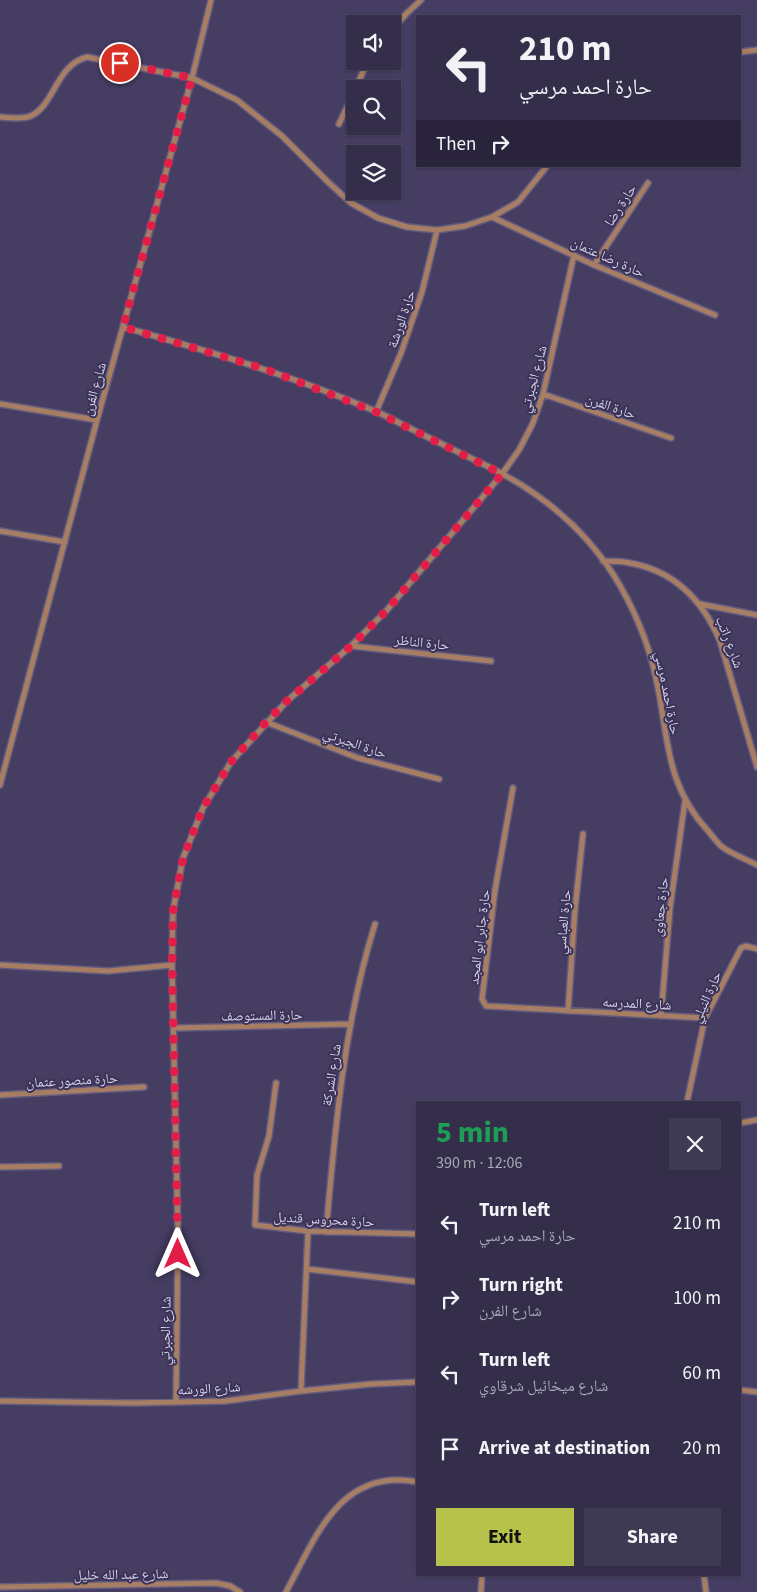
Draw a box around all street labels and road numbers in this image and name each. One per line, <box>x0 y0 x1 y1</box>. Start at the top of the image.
street label: حارة رضا <box>600 181 642 230</box>
street label: حارة رضا عتمان <box>568 233 648 283</box>
street label: حارة الورشة <box>383 288 421 351</box>
street label: شارع الجبرتي <box>515 343 553 415</box>
street label: شارع الفرن <box>78 360 112 418</box>
street label: حارة الفرن <box>583 389 639 425</box>
street label: شارع راتب <box>710 613 748 671</box>
street label: حارة الناظر <box>392 630 450 656</box>
street label: حارة احمد مرسي <box>649 650 685 737</box>
street label: حارة الجبرتي <box>320 724 389 765</box>
street label: حارة جعاوى <box>648 876 674 938</box>
street label: حارة جابر ابو المجد <box>464 888 496 986</box>
street label: حارة العباسي <box>551 889 577 955</box>
street label: حارة النيلي <box>687 968 728 1027</box>
street label: شارع المدرسه <box>602 992 672 1016</box>
street label: حارة المستوصف <box>221 1005 303 1027</box>
street label: شارع الشركة <box>317 1043 347 1108</box>
street label: حارة منصور عثمان <box>26 1069 119 1093</box>
street label: حارة محروس قنديل <box>273 1207 375 1233</box>
street label: شارع الجبرتي <box>155 1296 177 1366</box>
street label: شارع الورشه <box>177 1377 241 1401</box>
street label: شارع عبد الله خليل <box>74 1564 168 1586</box>

